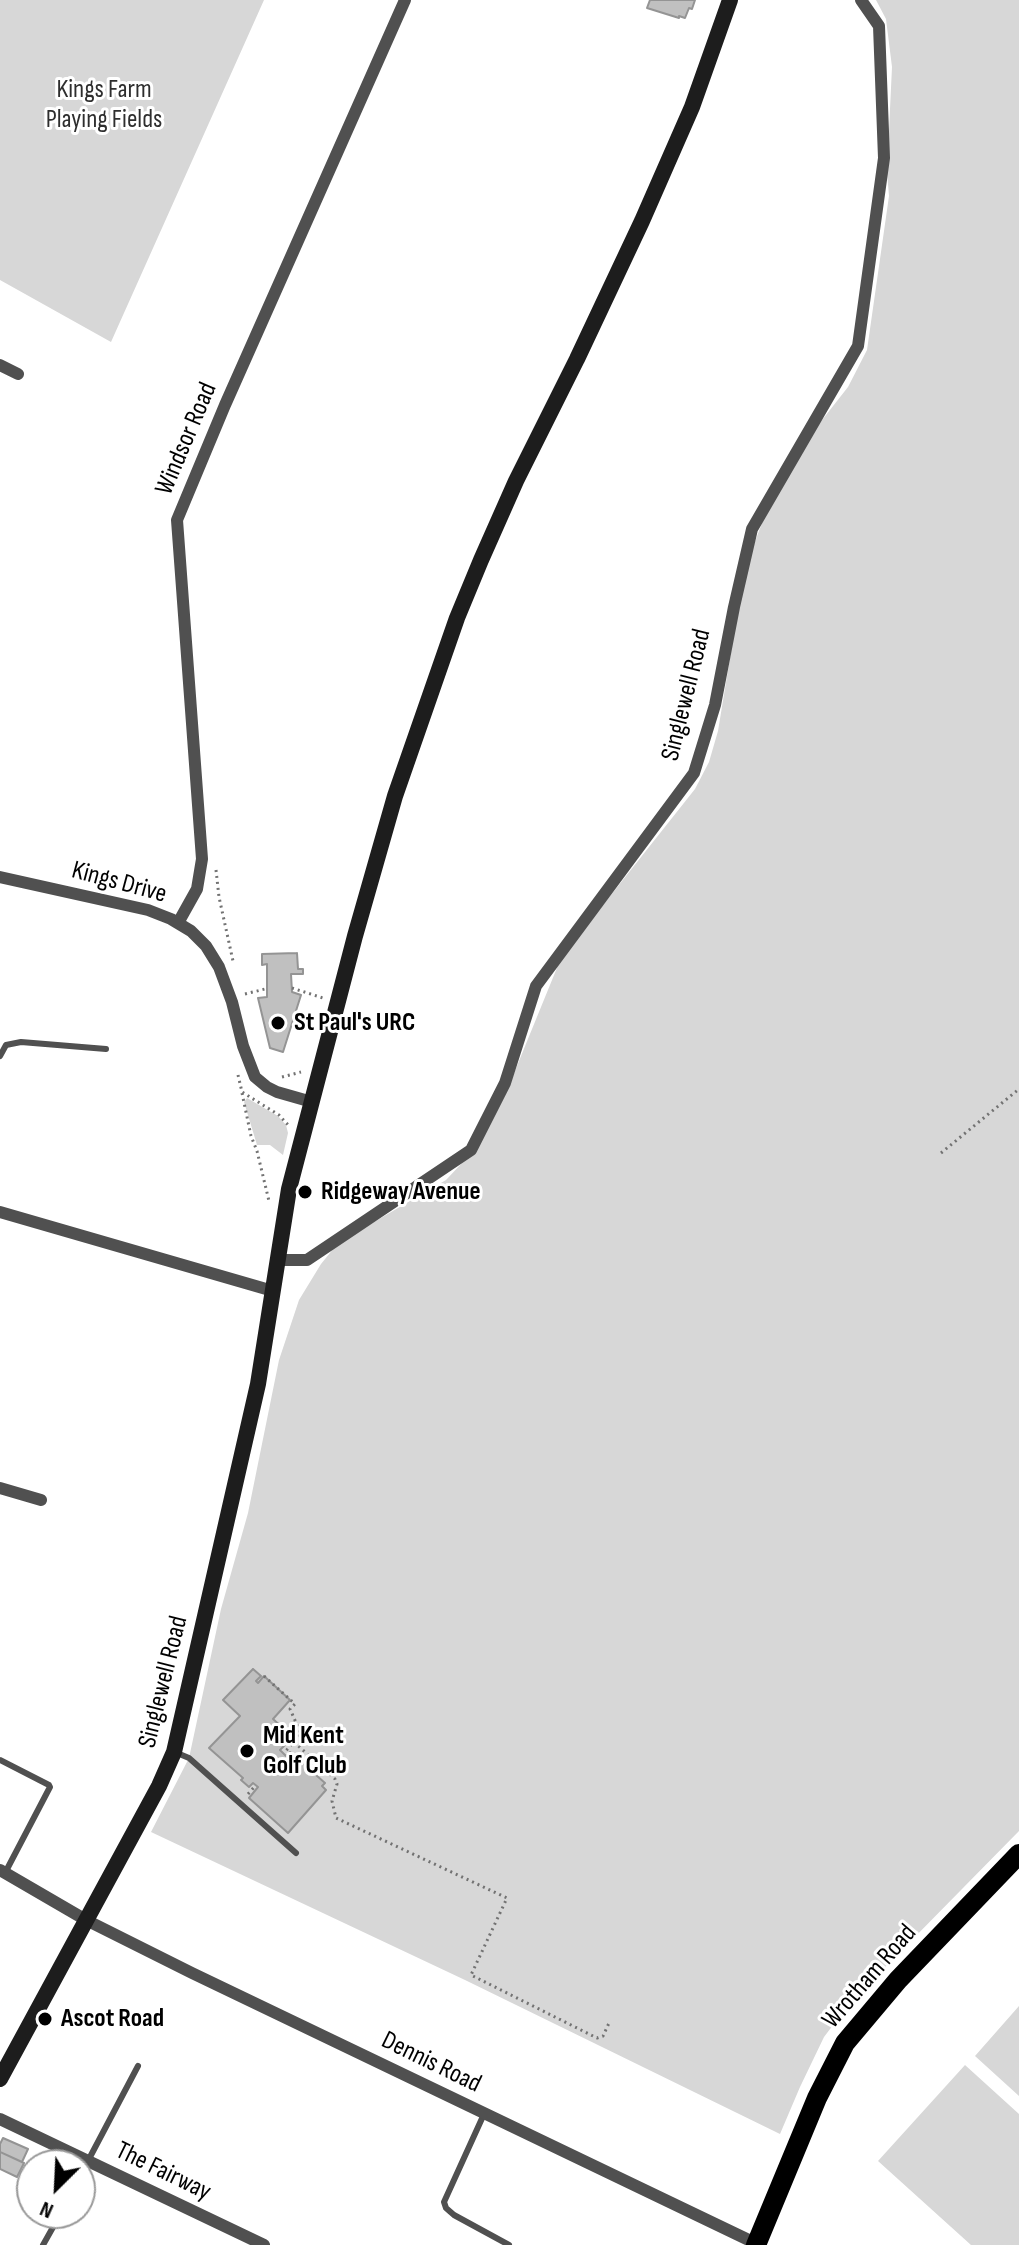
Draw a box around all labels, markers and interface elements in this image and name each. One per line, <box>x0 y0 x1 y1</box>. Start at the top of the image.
park label: Kings Farm Playing Fields <box>46 74 162 136</box>
street label: Windsor Road <box>149 378 225 500</box>
street label: Singlewell Road <box>656 626 718 764</box>
street label: Kings Drive <box>68 855 170 911</box>
place label: St Paul's URC <box>294 1007 415 1039</box>
marker: St Paul's URC <box>269 1014 287 1032</box>
place label: Ridgeway Avenue <box>321 1176 480 1208</box>
marker: Ridgeway Avenue <box>296 1183 314 1201</box>
street label: Singlewell Road <box>133 1613 195 1751</box>
place label: Mid Kent Golf Club <box>263 1720 347 1782</box>
marker: Mid Kent Golf Club <box>238 1742 256 1760</box>
street label: Wrotham Road <box>816 1919 924 2035</box>
place label: Ascot Road <box>61 2003 164 2035</box>
marker: Ascot Road <box>36 2010 54 2028</box>
street label: Dennis Road <box>376 2025 486 2101</box>
street label: The Fairway <box>110 2136 216 2208</box>
north arrow <box>16 2149 96 2229</box>
text: N <box>36 2195 58 2224</box>

